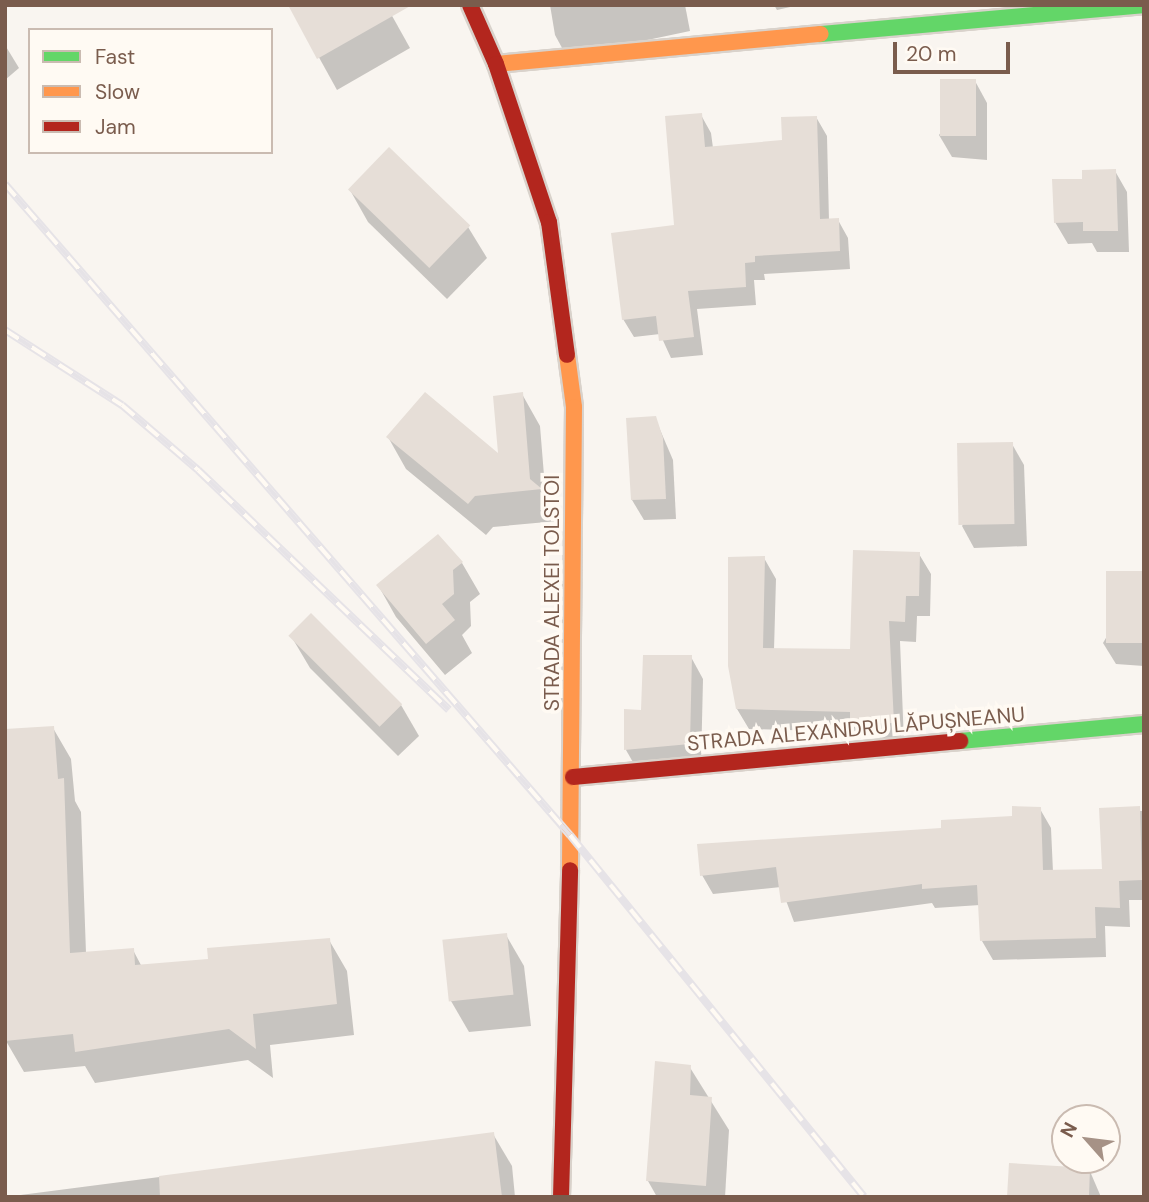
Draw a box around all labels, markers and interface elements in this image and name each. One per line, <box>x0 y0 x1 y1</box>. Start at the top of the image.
legend <box>28 28 273 154</box>
scale bar <box>897 28 1014 72</box>
text: 20 m <box>906 40 957 68</box>
text: Fast <box>95 43 135 71</box>
text: Slow <box>95 78 140 106</box>
text: Jam <box>95 113 136 141</box>
street label: STRADA ALEXEI TOLSTOI <box>539 475 565 711</box>
street label: STRADA ALEXANDRU LĂPUȘNEANU <box>686 702 1026 756</box>
north arrow <box>1051 1104 1121 1174</box>
text: N <box>1054 1118 1083 1142</box>

